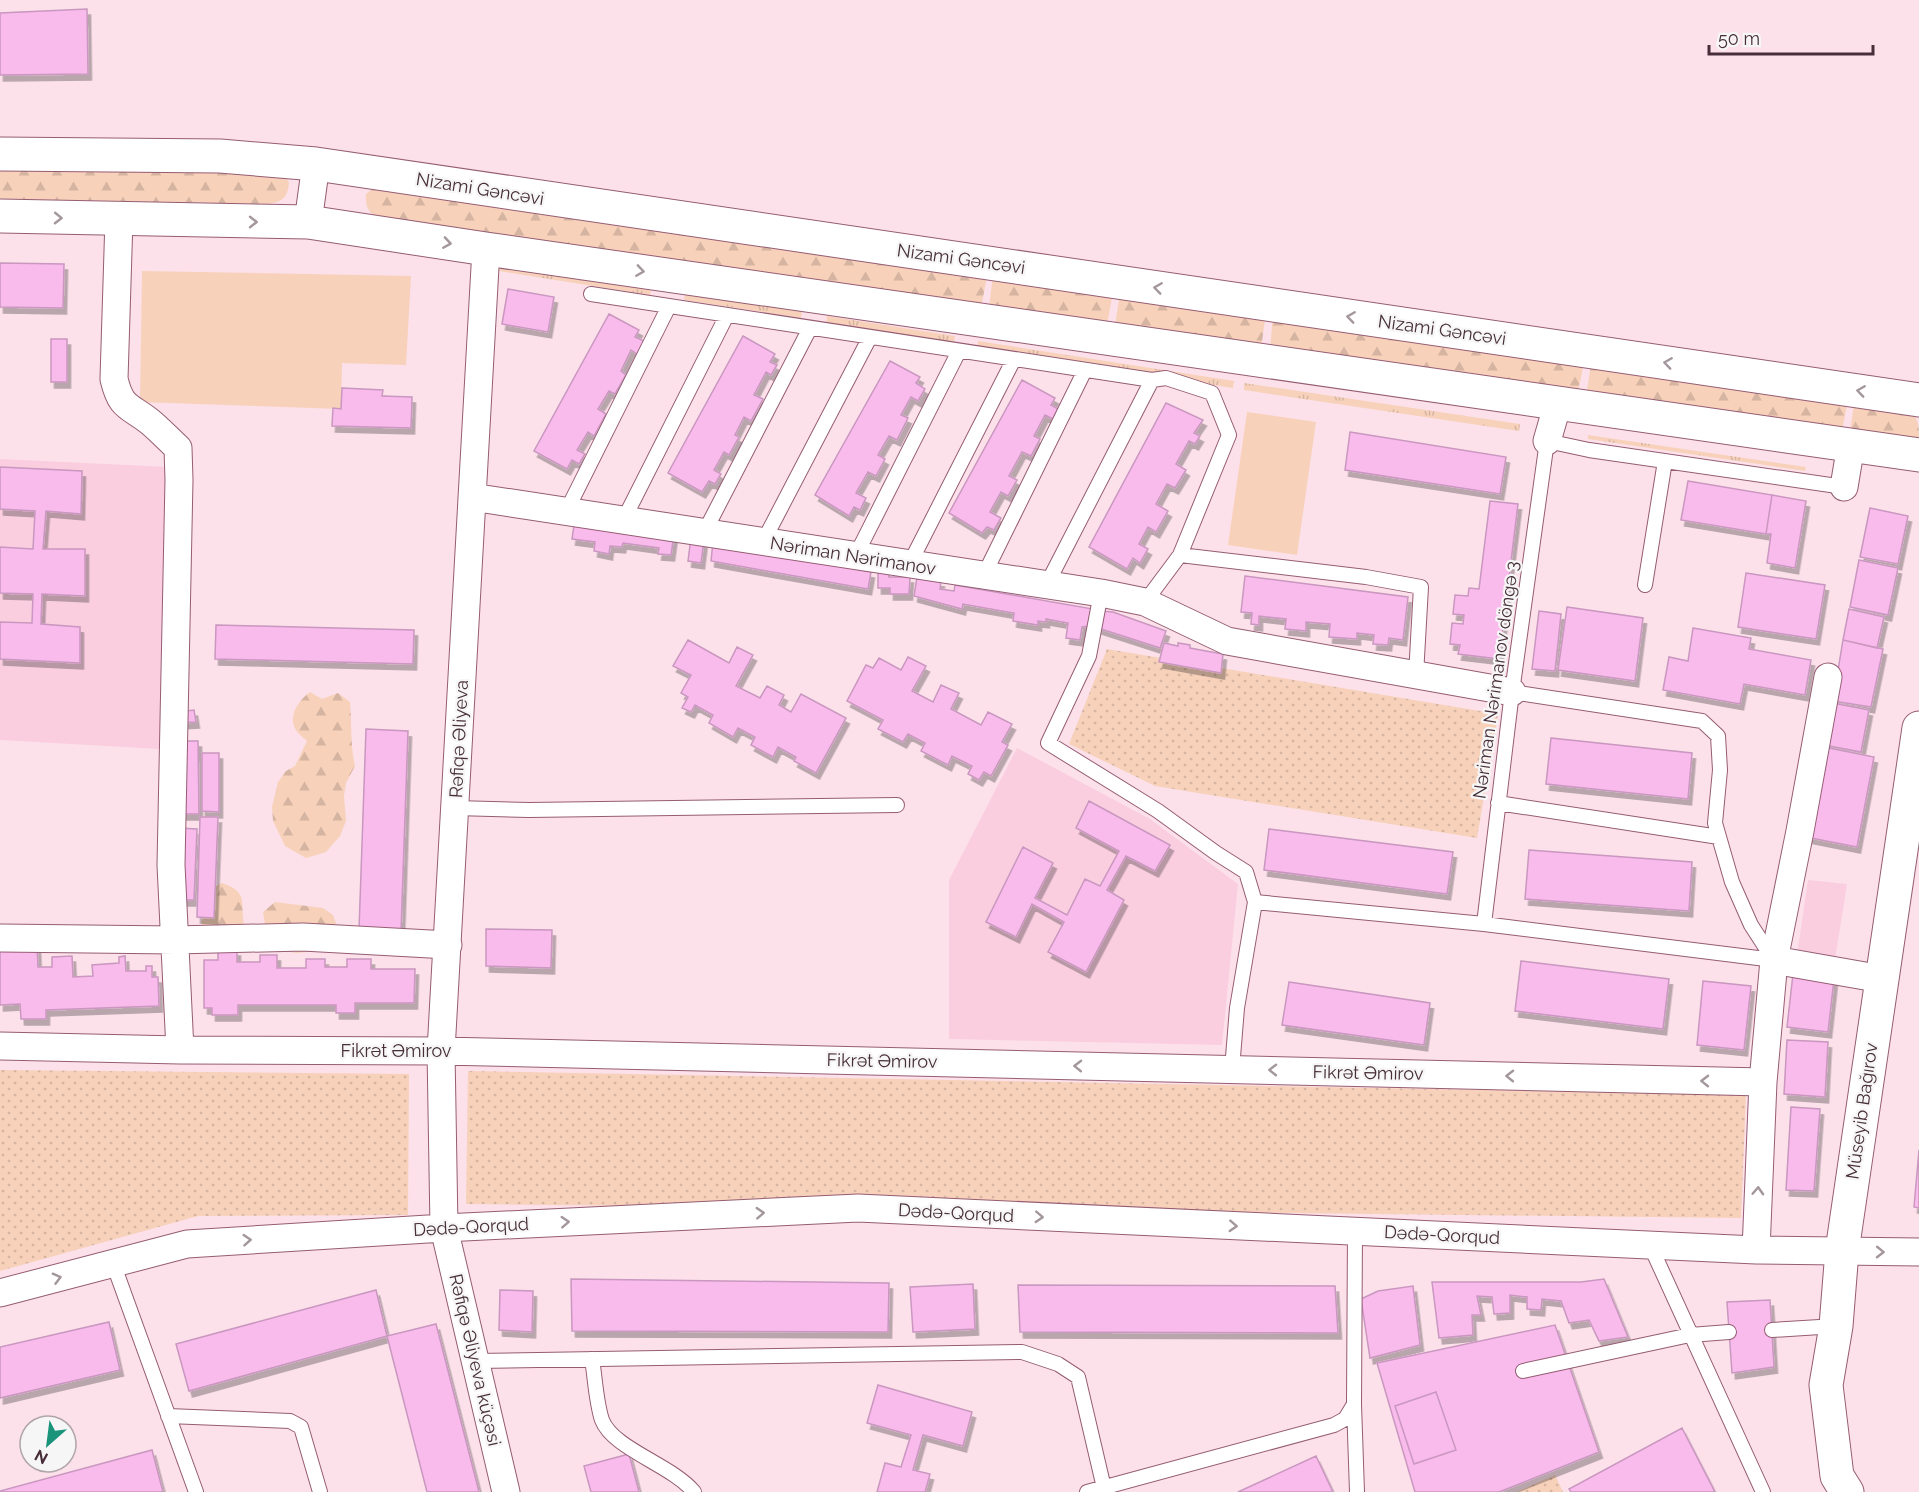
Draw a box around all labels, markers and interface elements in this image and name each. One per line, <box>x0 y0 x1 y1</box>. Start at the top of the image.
scale bar <box>1709 18 1872 56</box>
text: 50 m <box>1718 28 1760 49</box>
street label: Nizami Gəncəvi <box>415 168 545 209</box>
one-way arrow <box>54 212 63 224</box>
one-way arrow <box>249 216 258 228</box>
one-way arrow <box>442 237 451 249</box>
street label: Nizami Gəncəvi <box>896 239 1026 278</box>
one-way arrow <box>635 265 644 277</box>
one-way arrow <box>1153 283 1162 295</box>
street label: Nizami Gəncəvi <box>1377 310 1507 349</box>
one-way arrow <box>1346 311 1355 323</box>
one-way arrow <box>1664 358 1673 370</box>
one-way arrow <box>1857 386 1866 398</box>
street label: Nəriman Nərimanov <box>769 532 938 579</box>
street label: Nəriman Nərimanov döngə 3 <box>1468 560 1523 800</box>
street label: Rəfiqə Əliyeva <box>445 679 472 799</box>
street label: Fikrət Əmirov <box>341 1040 452 1061</box>
street label: Müseyib Bağırov <box>1842 1041 1882 1181</box>
street label: Fikrət Əmirov <box>826 1049 938 1072</box>
one-way arrow <box>1073 1060 1082 1072</box>
street label: Fikrət Əmirov <box>1312 1061 1424 1084</box>
one-way arrow <box>1268 1064 1277 1077</box>
one-way arrow <box>1505 1070 1514 1082</box>
one-way arrow <box>1700 1074 1709 1087</box>
one-way arrow <box>1752 1187 1765 1196</box>
street label: Dədə-Qorqud <box>898 1199 1015 1226</box>
one-way arrow <box>755 1207 764 1220</box>
one-way arrow <box>1034 1210 1043 1223</box>
street label: Dədə-Qorqud <box>412 1213 529 1240</box>
one-way arrow <box>561 1216 570 1229</box>
one-way arrow <box>1229 1219 1238 1232</box>
street label: Dədə-Qorqud <box>1384 1221 1501 1248</box>
one-way arrow <box>243 1234 252 1247</box>
one-way arrow <box>1876 1246 1885 1258</box>
street label: Rəfiqə Əliyeva küçəsi <box>445 1272 506 1448</box>
one-way arrow <box>51 1273 61 1285</box>
north arrow <box>18 1414 78 1474</box>
text: N <box>31 1446 51 1468</box>

